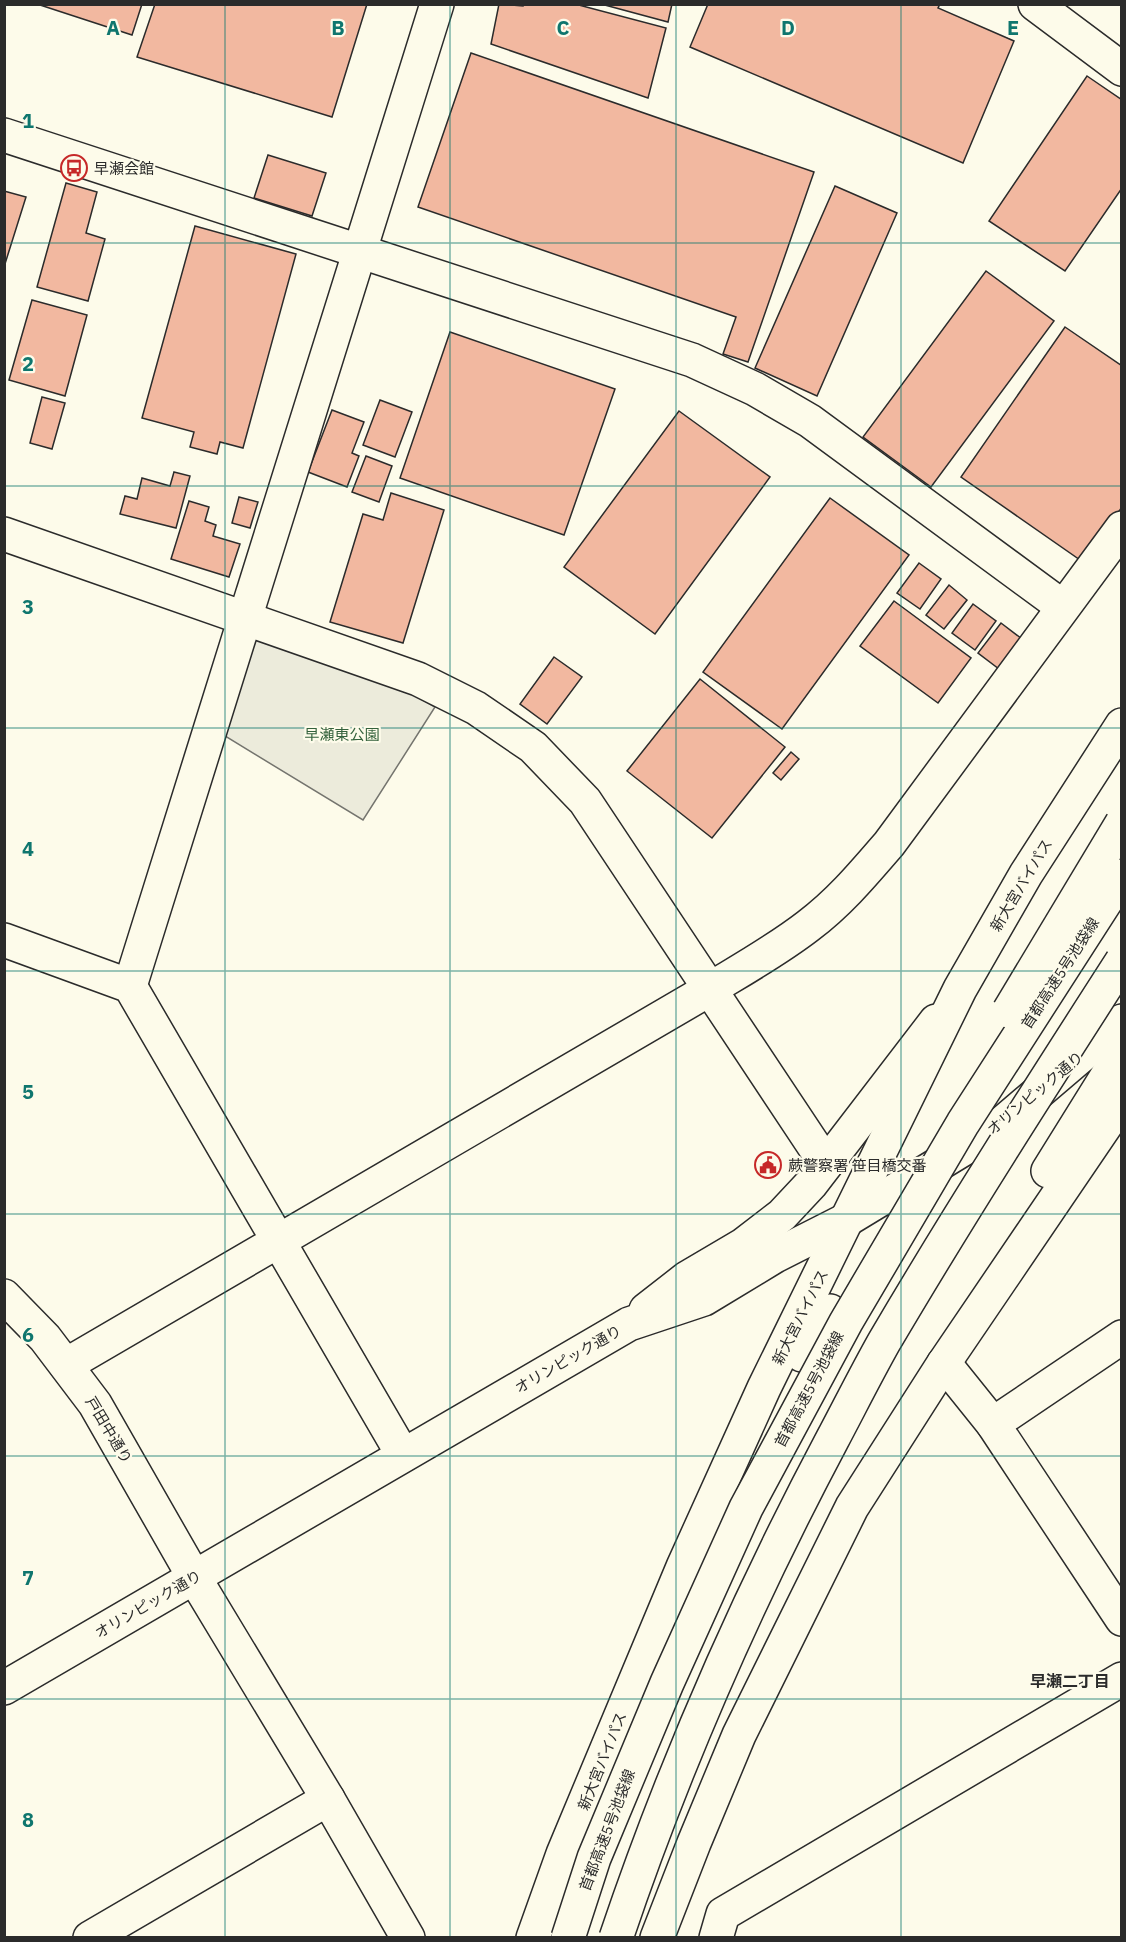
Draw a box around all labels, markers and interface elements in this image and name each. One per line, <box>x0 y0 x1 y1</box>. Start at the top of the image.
text: A <box>106 14 120 41</box>
text: B <box>331 14 345 41</box>
text: C <box>556 14 570 41</box>
text: D <box>781 14 795 41</box>
text: E <box>1007 14 1019 41</box>
text: 1 <box>22 107 34 134</box>
bus stop icon: 早瀬会館 <box>59 153 89 183</box>
place label: 早瀬会館 <box>94 159 154 178</box>
text: 2 <box>22 350 34 377</box>
text: 3 <box>22 593 34 620</box>
park label: 早瀬東公園 <box>304 725 380 744</box>
text: 4 <box>22 835 34 862</box>
street label: 新大宮バイパス <box>986 835 1056 935</box>
street label: 首都高速5号池袋線 <box>1017 914 1103 1032</box>
street label: オリンピック通り <box>983 1047 1087 1139</box>
text: 5 <box>22 1078 34 1105</box>
public building icon: 蕨警察署 笹目橋交番 <box>753 1150 783 1180</box>
place label: 蕨警察署 笹目橋交番 <box>788 1156 927 1175</box>
street label: 新大宮バイパス <box>768 1266 832 1368</box>
text: 6 <box>22 1321 34 1348</box>
street label: オリンピック通り <box>511 1321 625 1397</box>
street label: 首都高速5号池袋線 <box>770 1328 848 1450</box>
street label: 戸田中通り <box>82 1393 136 1467</box>
text: 7 <box>22 1564 34 1591</box>
street label: オリンピック通り <box>91 1566 205 1642</box>
district label: 早瀬二丁目 <box>1030 1671 1110 1691</box>
street label: 新大宮バイパス <box>574 1709 630 1813</box>
street label: 首都高速5号池袋線 <box>575 1766 639 1894</box>
text: 8 <box>22 1806 34 1833</box>

